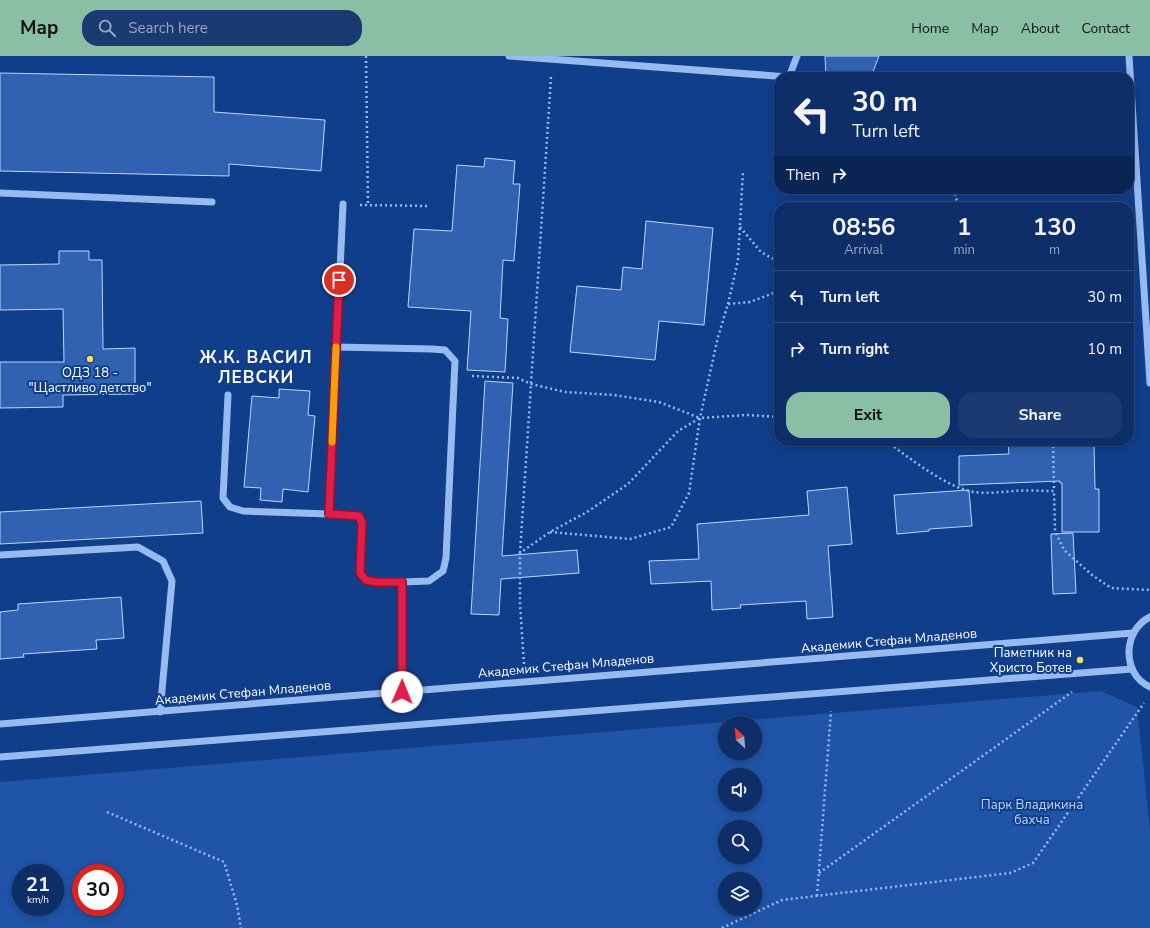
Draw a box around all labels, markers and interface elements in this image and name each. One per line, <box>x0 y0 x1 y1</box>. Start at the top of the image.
search box <box>82 10 362 46</box>
text: Map <box>20 15 58 41</box>
icon: search <box>96 17 118 39</box>
text: Search here <box>128 18 208 38</box>
text: Home <box>911 19 949 38</box>
text: Map <box>971 19 999 38</box>
text: About <box>1021 19 1060 38</box>
text: Contact <box>1082 19 1130 38</box>
text: 30 m <box>852 83 918 121</box>
icon: left <box>786 88 838 140</box>
text: Turn left <box>852 119 920 143</box>
icon: right <box>828 164 850 186</box>
text: Then <box>786 165 820 185</box>
text: 08:56 <box>832 211 895 243</box>
text: 1 <box>957 211 971 243</box>
text: 130 <box>1033 211 1076 243</box>
text: Arrival <box>844 241 883 259</box>
text: min <box>953 241 975 259</box>
text: m <box>1049 241 1060 259</box>
pin <box>322 263 356 297</box>
icon: arrive <box>328 269 350 291</box>
icon: left <box>786 286 808 308</box>
text: Turn left <box>820 287 879 307</box>
text: 30 m <box>1087 287 1122 307</box>
icon: right <box>786 338 808 360</box>
text: Turn right <box>820 339 889 359</box>
text: 10 m <box>1087 339 1122 359</box>
district label: Ж.К. ВАСИЛ ЛЕВСКИ <box>200 346 312 389</box>
marker: ОДЗ 18 - "Щастливо детство" <box>85 354 95 364</box>
place label: ОДЗ 18 - "Щастливо детство" <box>29 364 151 397</box>
button: Exit <box>786 392 950 438</box>
button: Share <box>958 392 1122 438</box>
street label: Академик Стефан Младенов <box>800 624 978 658</box>
place label: Паметник на Христо Ботев <box>990 644 1072 677</box>
street label: Академик Стефан Младенов <box>477 649 655 683</box>
marker: Паметник на Христо Ботев <box>1075 655 1085 665</box>
position arrow <box>381 671 423 713</box>
street label: Академик Стефан Младенов <box>154 676 332 710</box>
north arrow <box>718 716 762 760</box>
map controls <box>718 716 762 916</box>
button: sound <box>718 768 762 812</box>
park label: Парк Владикина бахча <box>981 796 1083 829</box>
button: search <box>718 820 762 864</box>
speed limit sign: 30 <box>72 864 124 916</box>
text: 21 <box>26 871 50 898</box>
button: layers <box>718 872 762 916</box>
text: km/h <box>27 893 49 907</box>

